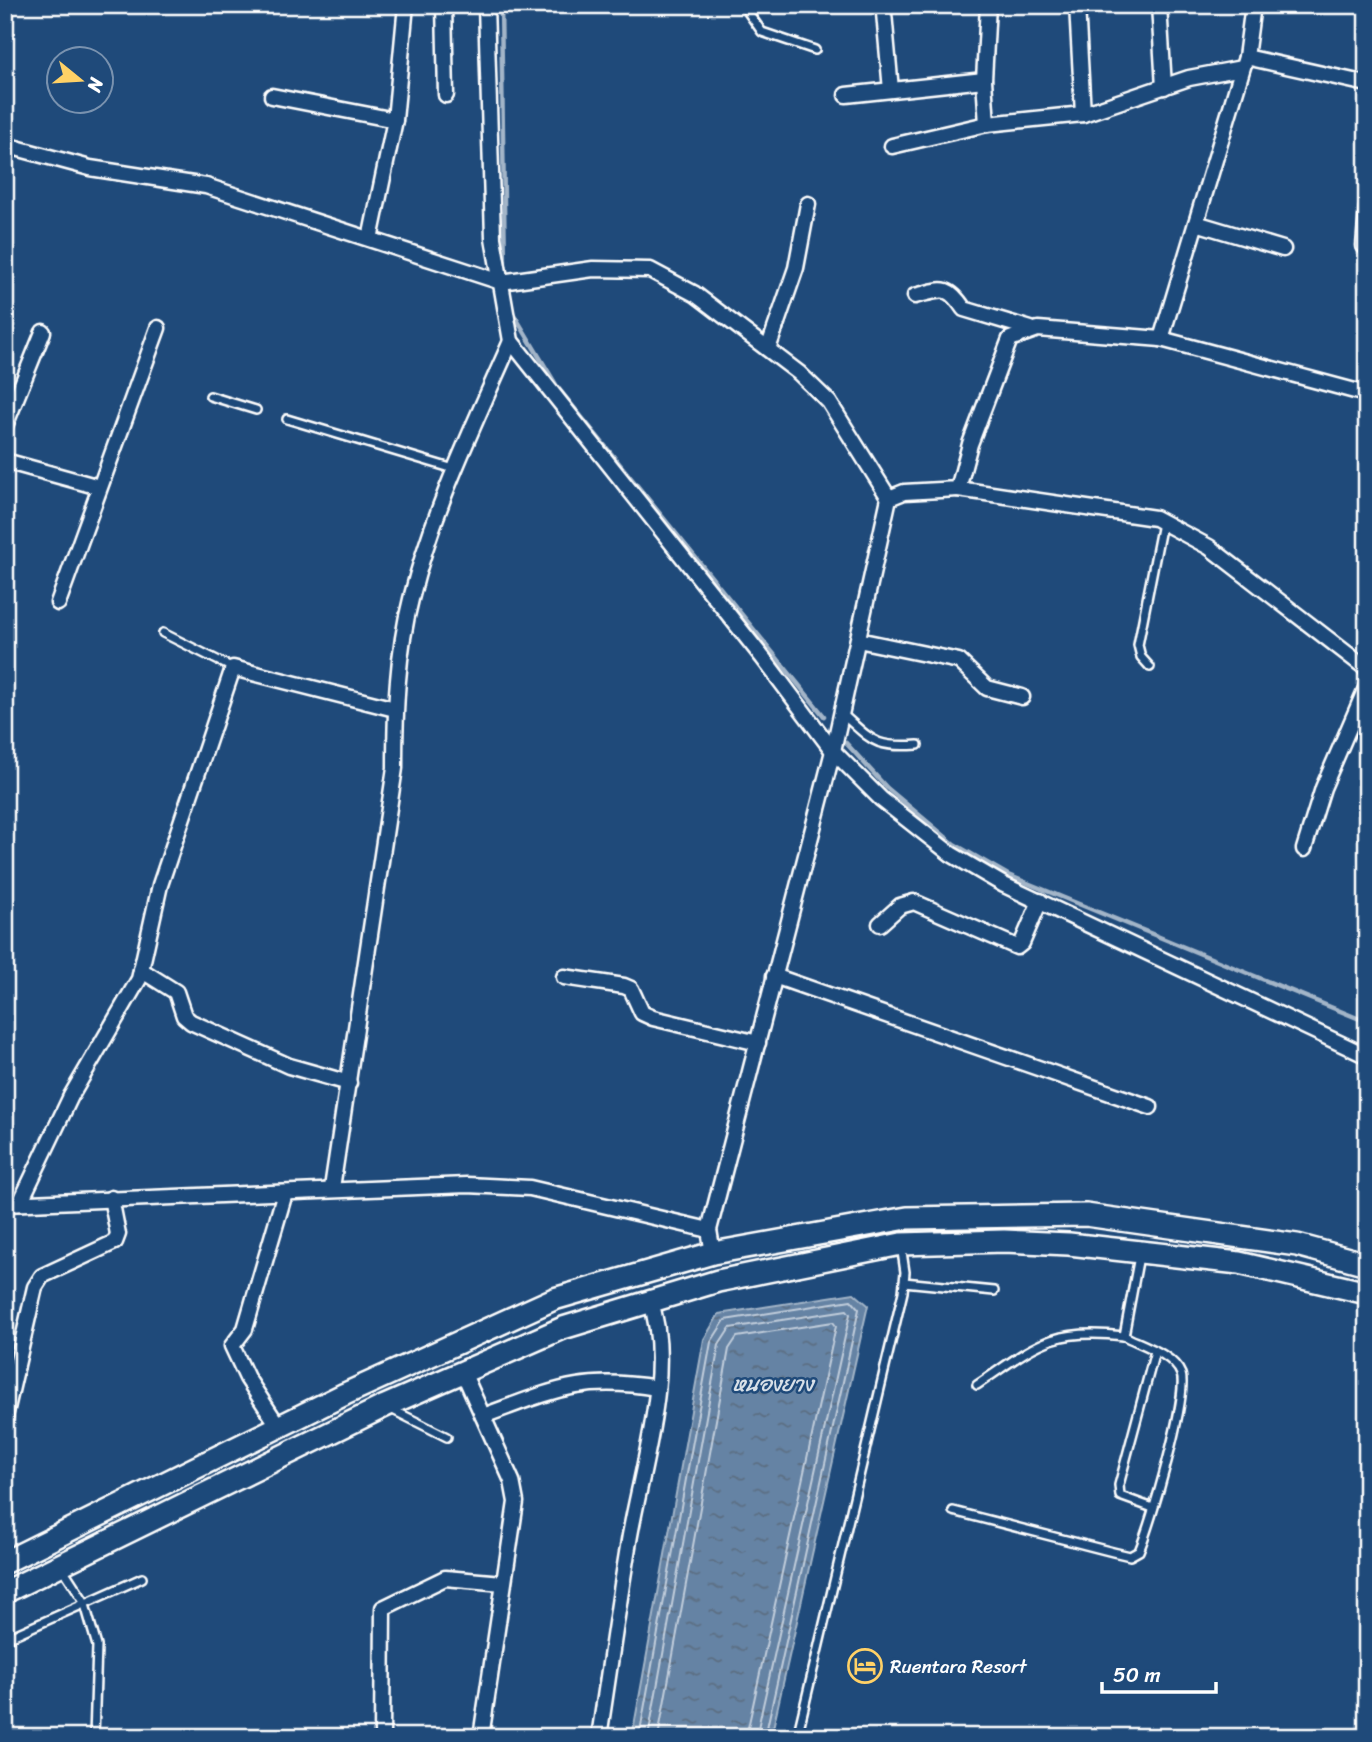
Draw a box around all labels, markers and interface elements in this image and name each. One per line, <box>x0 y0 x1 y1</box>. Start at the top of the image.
north arrow <box>46 46 116 116</box>
text: N <box>78 73 114 97</box>
water label: หนองยาง <box>733 1365 817 1403</box>
hotel icon: Ruentara Resort <box>846 1647 884 1685</box>
place label: Ruentara Resort <box>890 1650 1028 1683</box>
scale bar <box>1102 1651 1216 1695</box>
text: 50 m <box>1113 1656 1161 1694</box>

